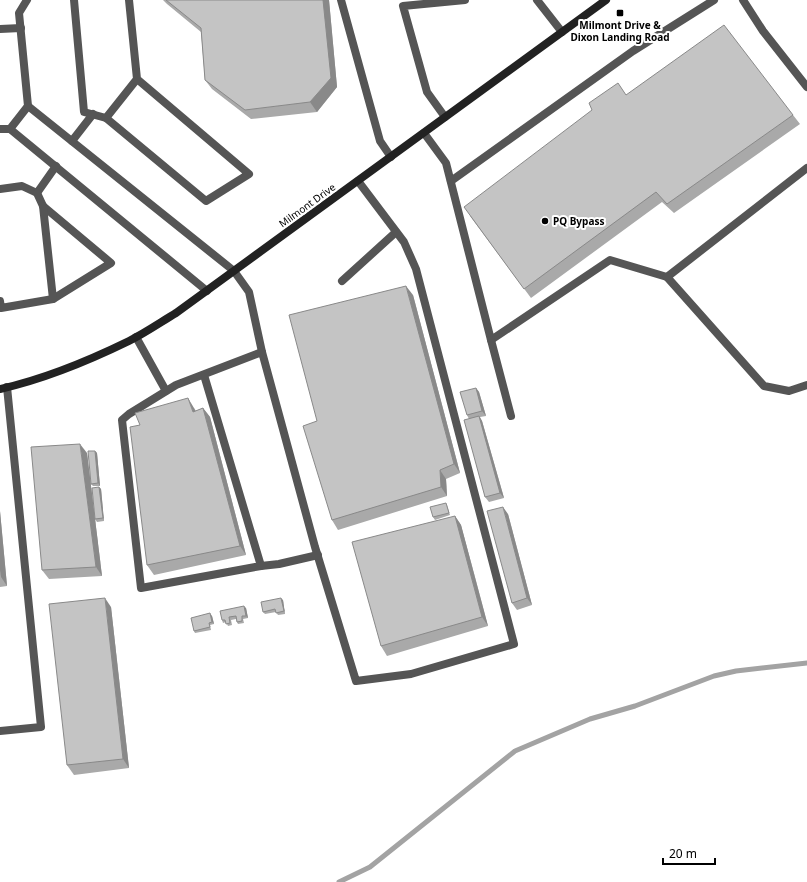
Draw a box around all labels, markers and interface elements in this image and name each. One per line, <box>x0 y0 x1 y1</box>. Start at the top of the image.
marker: Milmont Drive & Dixon Landing Road <box>615 8 625 18</box>
place label: Milmont Drive & Dixon Landing Road <box>570 18 670 44</box>
street label: Milmont Drive <box>276 180 338 230</box>
place label: PQ Bypass <box>553 214 604 228</box>
marker: PQ Bypass <box>540 216 550 226</box>
scale bar <box>663 840 715 866</box>
text: 20 m <box>669 845 697 862</box>

